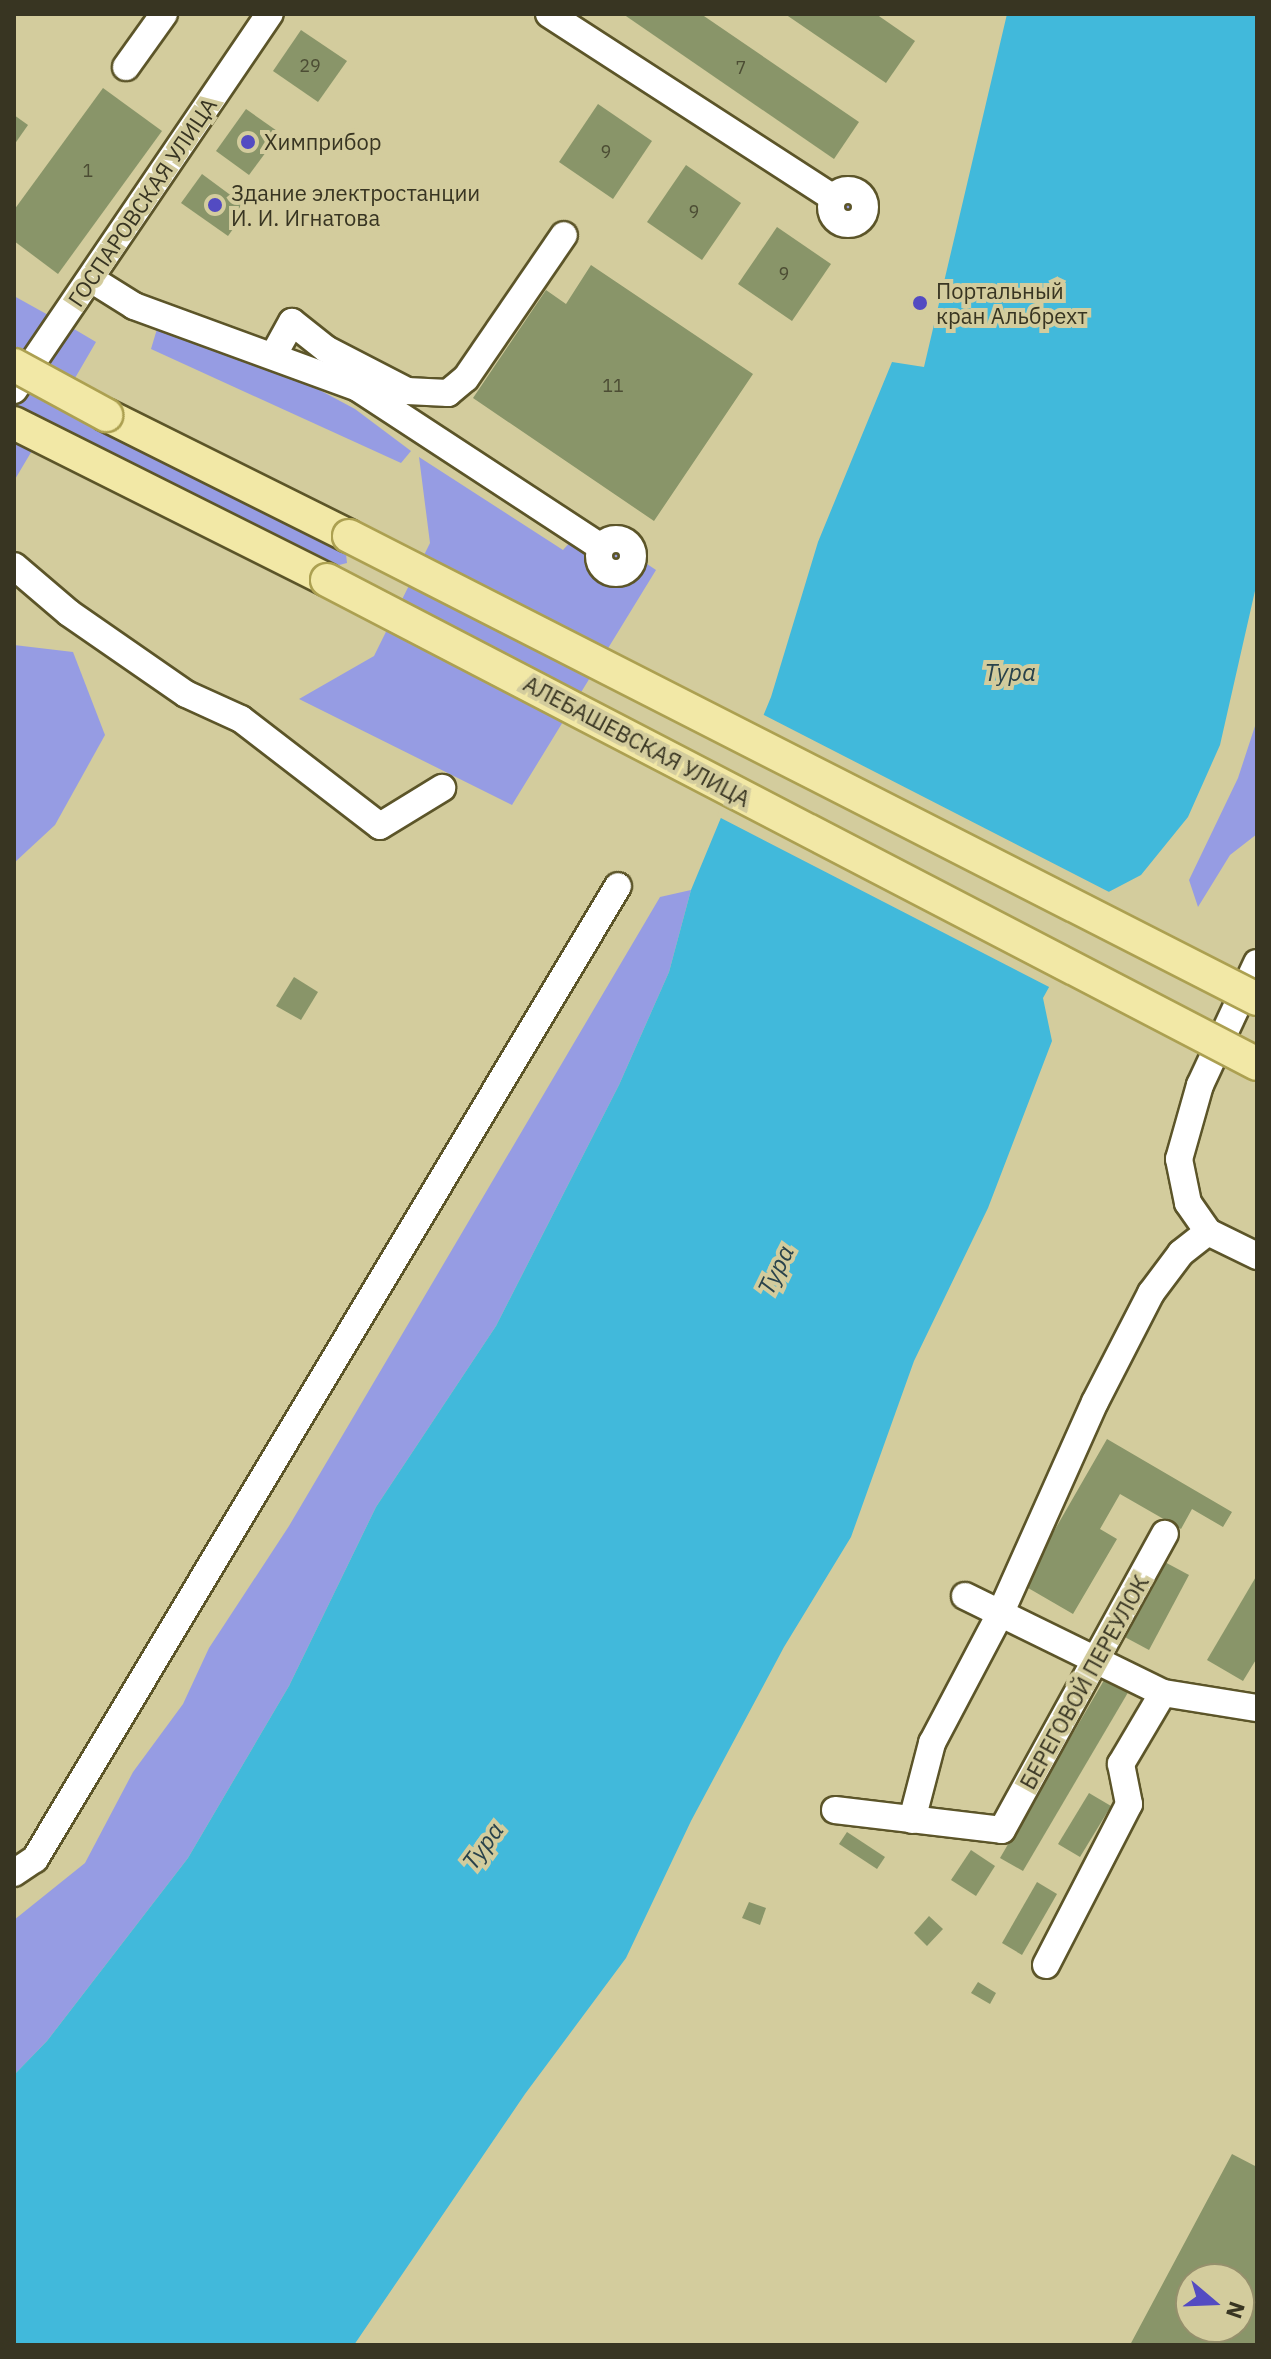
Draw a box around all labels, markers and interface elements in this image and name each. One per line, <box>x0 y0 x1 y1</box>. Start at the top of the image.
house number: 29 <box>299 55 321 77</box>
house number: 7 <box>736 57 746 79</box>
street label: ГОСПАРОВСКАЯ УЛИЦА <box>62 92 222 312</box>
place label: Химприбор <box>264 129 382 155</box>
marker: Химприбор <box>239 133 257 151</box>
house number: 9 <box>601 141 611 163</box>
house number: 1 <box>83 160 93 182</box>
place label: Здание электростанции И. И. Игнатова <box>231 179 480 230</box>
marker: Здание электростанции И. И. Игнатова <box>206 196 224 214</box>
house number: 9 <box>689 201 699 223</box>
house number: 9 <box>779 263 789 285</box>
place label: Портальный кран Альбрехт <box>936 277 1088 328</box>
marker: Портальный кран Альбрехт <box>911 294 929 312</box>
house number: 11 <box>602 375 624 397</box>
water label: Тура <box>984 659 1036 687</box>
street label: АЛЕБАШЕВСКАЯ УЛИЦА <box>519 670 755 812</box>
water label: Тура <box>752 1240 800 1300</box>
street label: БЕРЕГОВОЙ ПЕРЕУЛОК <box>1014 1570 1154 1794</box>
water label: Тура <box>456 1817 510 1875</box>
north arrow <box>1175 2263 1255 2343</box>
text: N <box>1220 2298 1253 2323</box>

